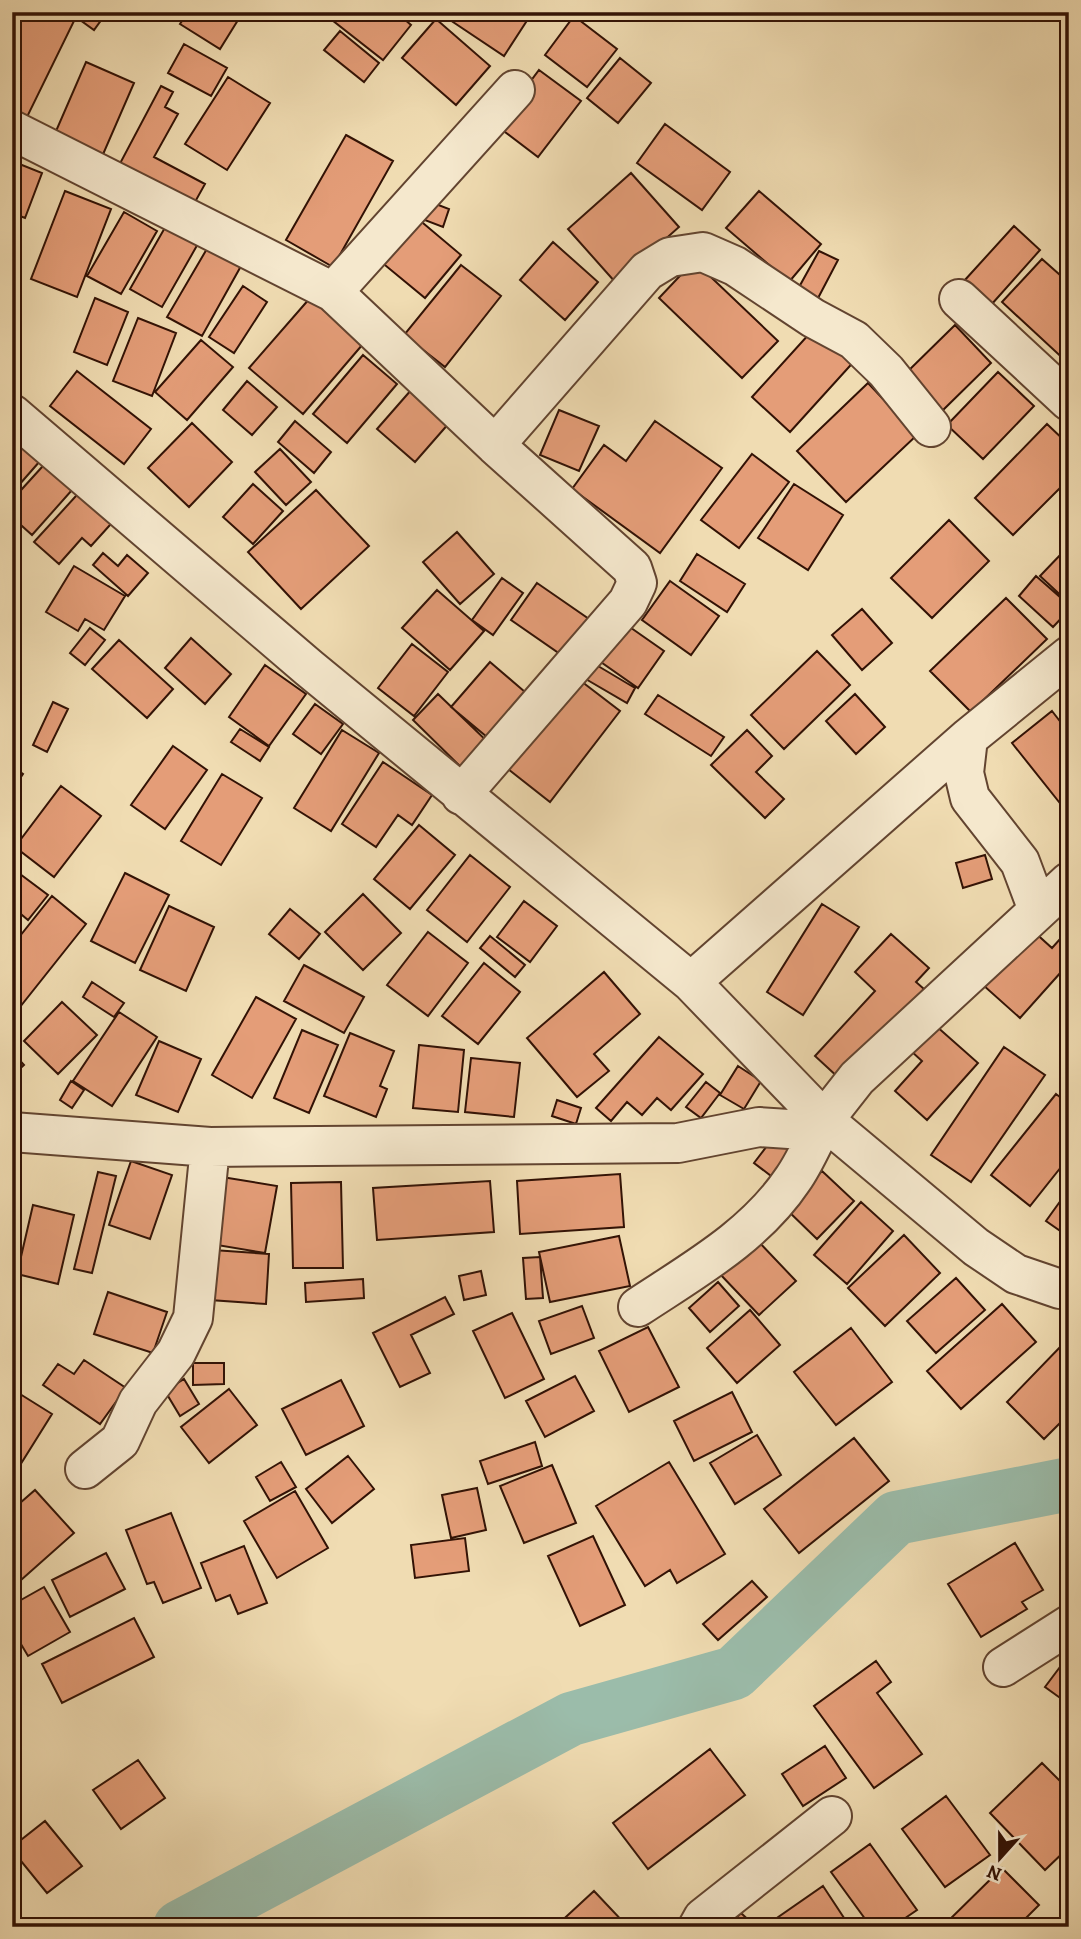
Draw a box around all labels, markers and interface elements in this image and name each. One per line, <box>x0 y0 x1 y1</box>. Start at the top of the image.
north arrow <box>965 1824 1036 1894</box>
text: N <box>983 1858 1005 1888</box>

